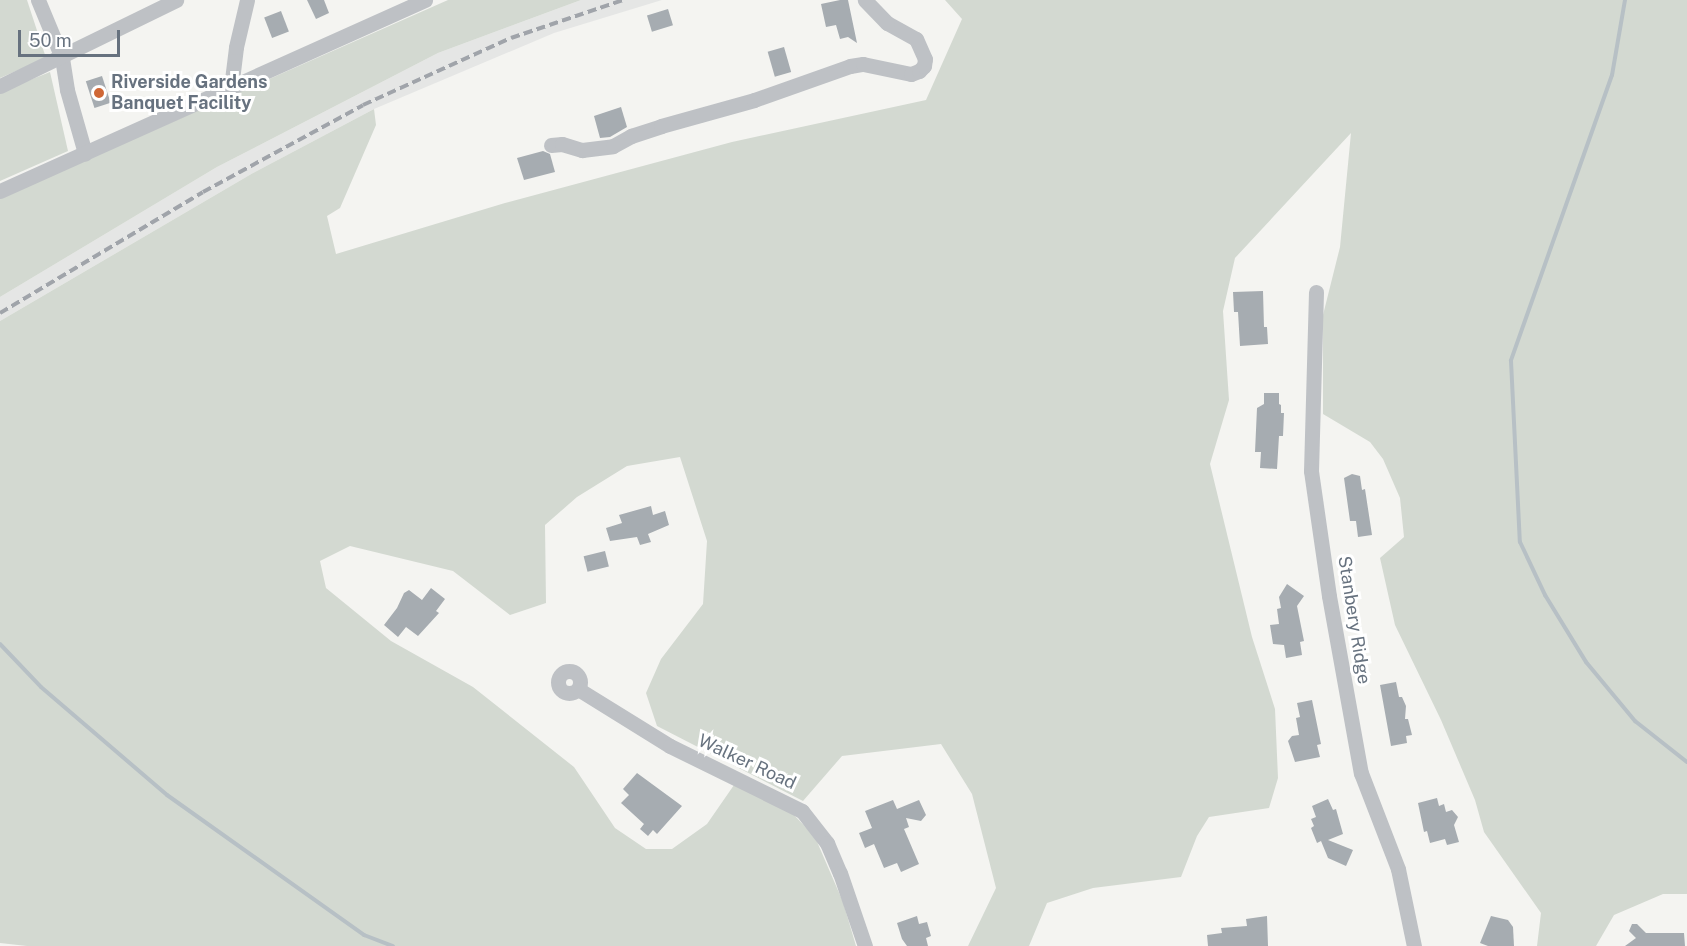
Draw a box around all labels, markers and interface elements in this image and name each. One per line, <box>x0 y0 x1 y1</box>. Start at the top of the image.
scale bar <box>21 18 123 56</box>
text: 50 m <box>29 30 72 51</box>
place label: Riverside Gardens Banquet Facility <box>111 72 267 115</box>
marker: Riverside Gardens Banquet Facility <box>92 86 106 100</box>
street label: Stanbery Ridge <box>1333 554 1375 686</box>
street label: Walker Road <box>695 730 799 794</box>

